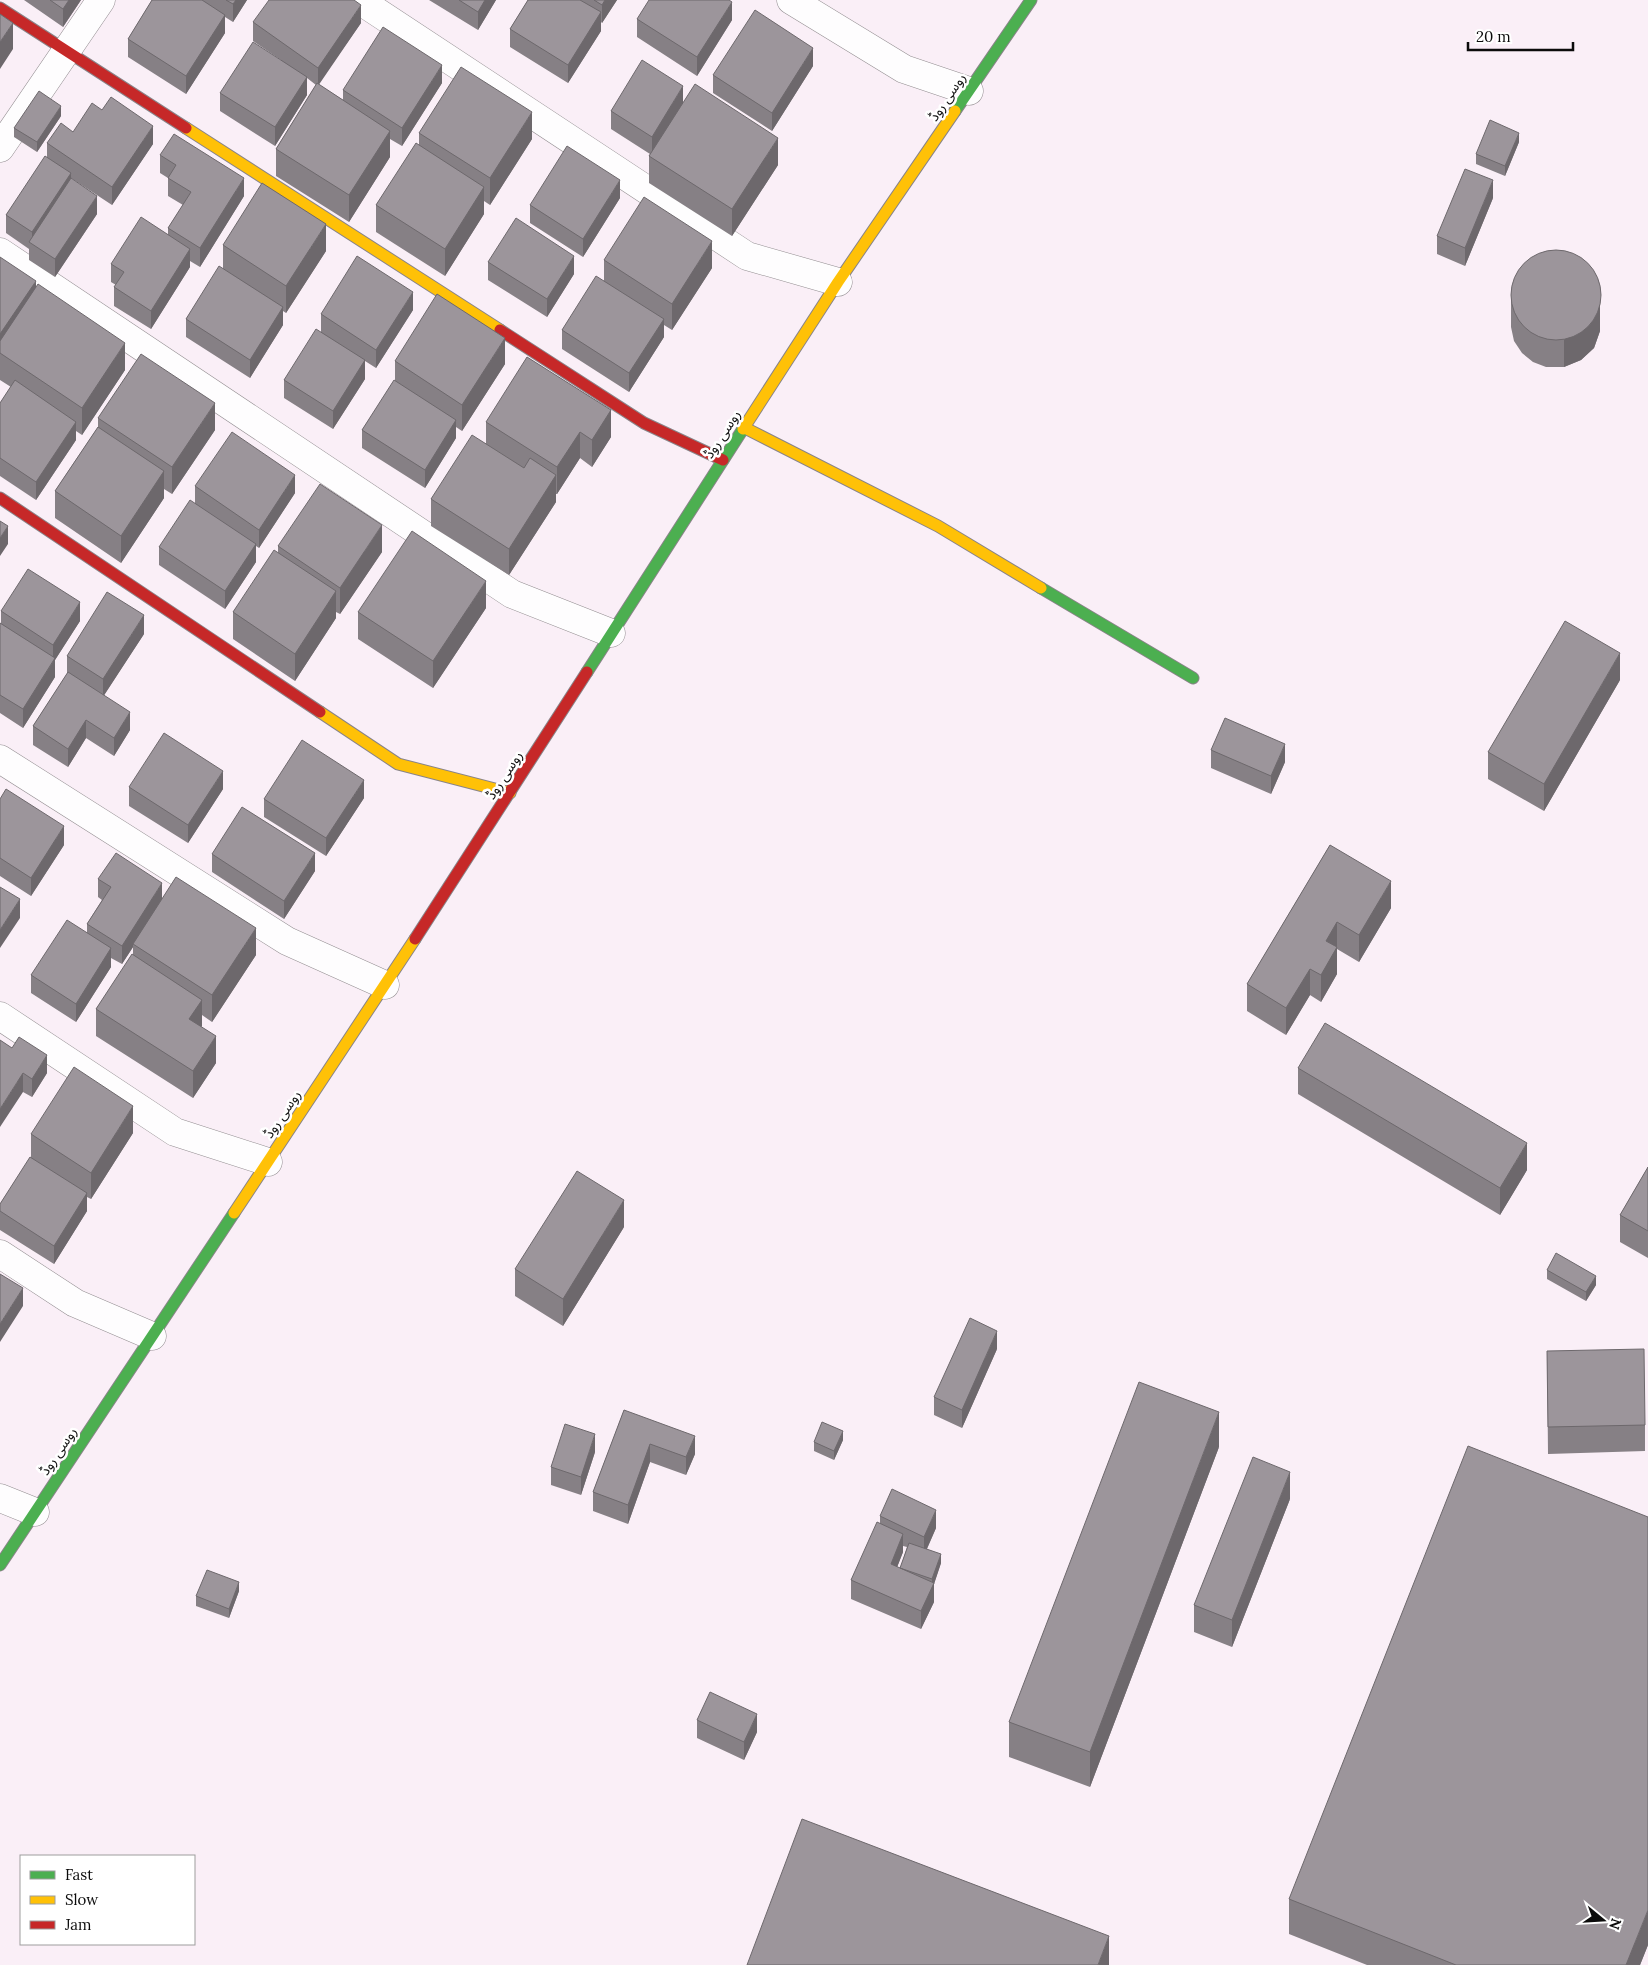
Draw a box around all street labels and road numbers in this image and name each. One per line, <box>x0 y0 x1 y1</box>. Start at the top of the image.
street label: روسی روڈ <box>924 69 970 125</box>
street label: روسی روڈ <box>700 406 744 462</box>
street label: روسی روڈ <box>482 747 526 803</box>
street label: روسی روڈ <box>259 1086 305 1142</box>
street label: روسی روڈ <box>35 1423 81 1479</box>

